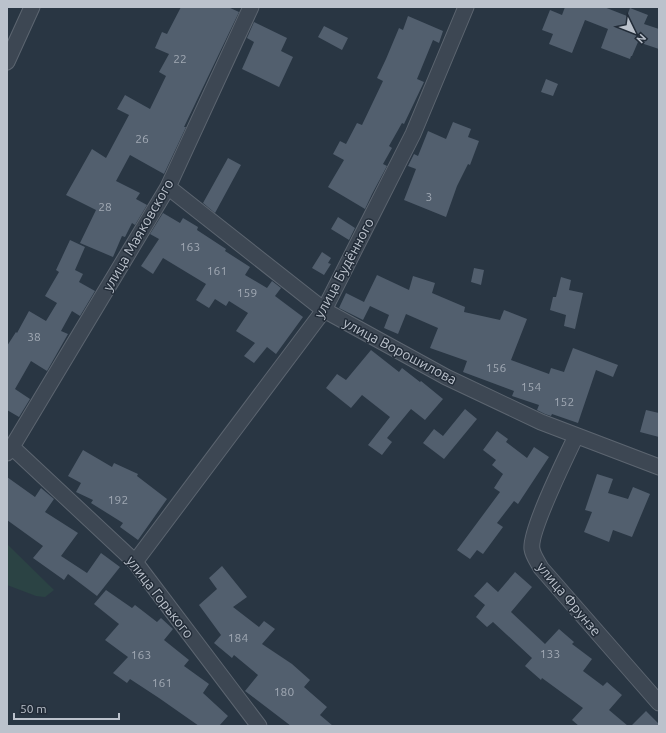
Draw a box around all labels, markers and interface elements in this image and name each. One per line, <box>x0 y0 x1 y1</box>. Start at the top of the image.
north arrow <box>614 12 654 52</box>
text: N <box>634 32 649 46</box>
house number: 22 <box>173 52 187 65</box>
house number: 26 <box>135 132 149 145</box>
street label: улица Маяковского <box>99 176 177 294</box>
house number: 3 <box>426 190 432 203</box>
house number: 28 <box>98 200 112 213</box>
street label: улица Будённого <box>311 215 377 321</box>
house number: 163 <box>180 240 200 253</box>
house number: 161 <box>207 264 227 277</box>
house number: 159 <box>237 286 257 299</box>
street label: улица Ворошилова <box>341 314 459 388</box>
house number: 38 <box>27 330 41 343</box>
house number: 156 <box>486 361 506 374</box>
house number: 154 <box>521 380 541 393</box>
house number: 152 <box>554 395 574 408</box>
house number: 192 <box>108 493 128 506</box>
street label: улица Горького <box>123 553 197 641</box>
street label: улица Фрунзе <box>534 559 604 639</box>
house number: 184 <box>228 631 248 644</box>
house number: 133 <box>540 647 560 660</box>
house number: 163 <box>131 648 151 661</box>
house number: 161 <box>152 676 172 689</box>
house number: 180 <box>274 685 294 698</box>
scale bar <box>14 695 119 721</box>
text: 50 m <box>20 702 47 715</box>

